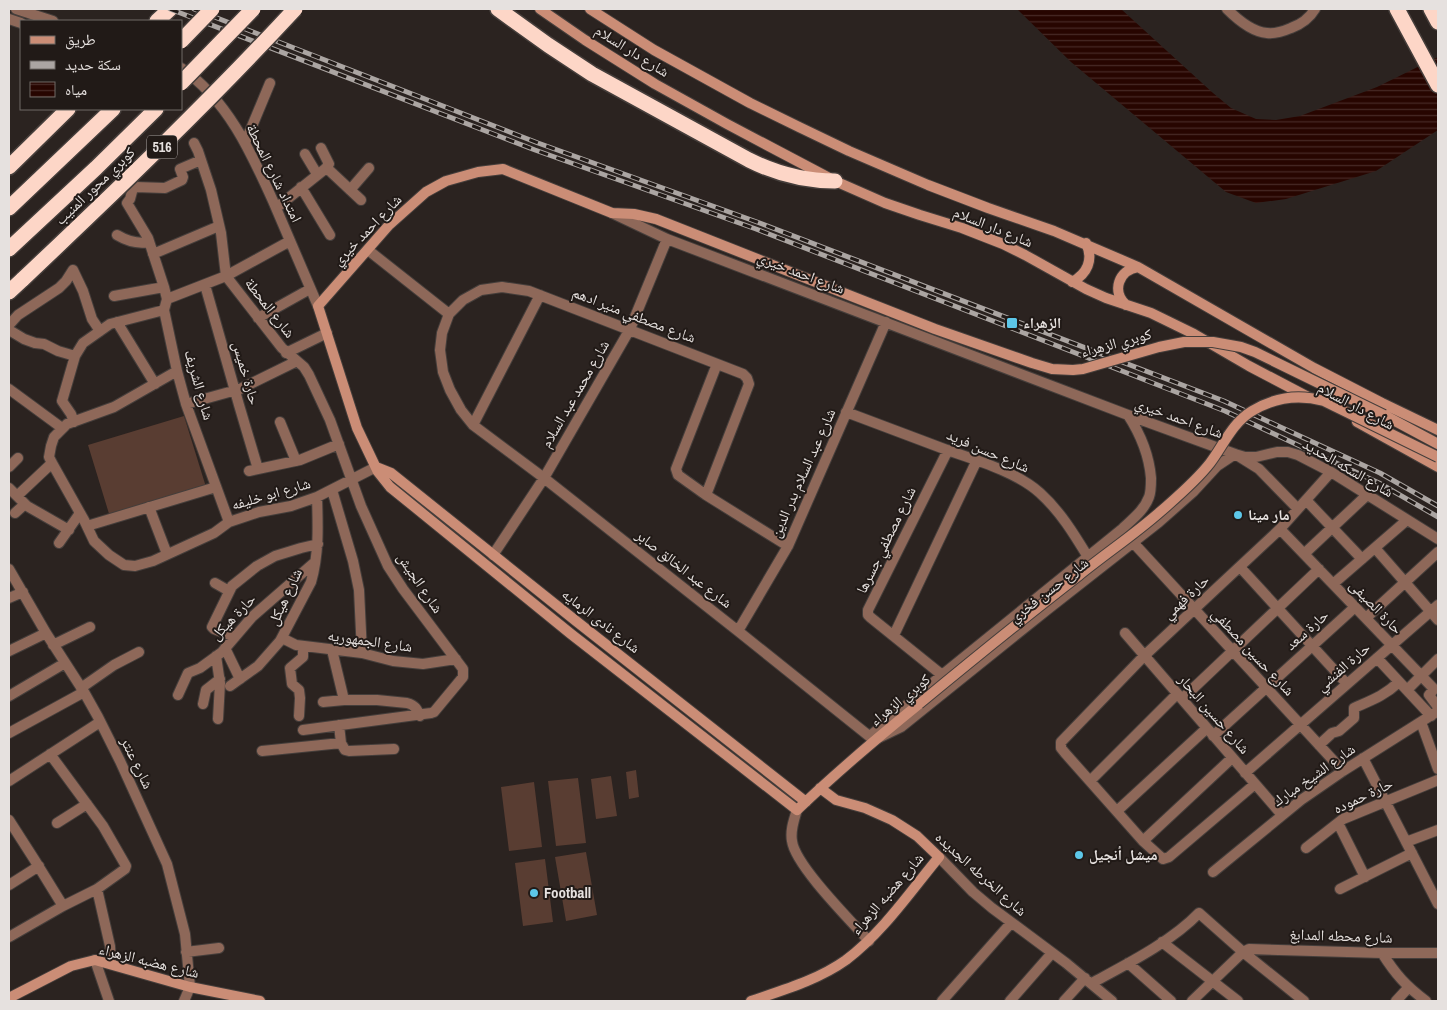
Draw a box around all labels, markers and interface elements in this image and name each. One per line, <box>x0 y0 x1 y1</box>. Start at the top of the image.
street label: شارع دار السلام <box>591 19 674 82</box>
legend <box>20 20 182 110</box>
text: طريق <box>65 29 96 50</box>
text: سكة حديد <box>65 54 121 75</box>
text: مياه <box>65 79 87 100</box>
street label: امتداد شارع المحطة <box>242 120 307 226</box>
road number: 516 <box>147 136 177 158</box>
street label: كوبري محور المنيب <box>50 142 141 231</box>
street label: شارع احمد خيري <box>327 189 408 271</box>
street label: شارع دار السلام <box>950 201 1036 252</box>
street label: شارع احمد خيري <box>754 246 848 301</box>
street label: شارع المحطة <box>240 273 301 342</box>
street label: شارع مصطفي منير ادهم <box>569 281 699 350</box>
place label: الزهراء <box>1023 312 1061 333</box>
marker: الزهراء <box>1005 316 1019 330</box>
street label: كوبري الزهراء <box>1078 323 1154 364</box>
street label: شارع محمد عبد السلام <box>535 336 614 451</box>
street label: حارة خميس <box>227 339 266 407</box>
street label: شارع الشريف <box>179 347 220 423</box>
street label: شارع دار السلام <box>1314 377 1398 435</box>
street label: شارع احمد خيري <box>1132 392 1226 445</box>
street label: شارع عبد السلام بدر الدين <box>765 405 841 541</box>
street label: شارع حسن فريد <box>943 424 1033 477</box>
street label: شارع السكه الحديد <box>1299 433 1398 502</box>
street label: شارع ابو خليفه <box>229 472 313 515</box>
street label: شارع مصطفي جسرها <box>851 483 922 597</box>
place label: مار مينا <box>1248 504 1290 525</box>
marker: مار مينا <box>1232 509 1244 521</box>
street label: شارع عبد الخالق صابر <box>631 524 737 613</box>
street label: شارع الجيش <box>392 548 449 617</box>
street label: شارع حسن فخري <box>1005 552 1094 629</box>
street label: شارع هيكل <box>262 565 307 629</box>
street label: حارة فهمي <box>1158 569 1215 625</box>
street label: حارة الصيفى <box>1345 575 1408 639</box>
street label: شارع نادى الرمايه <box>558 583 645 658</box>
street label: حارة هيكل <box>205 588 260 645</box>
street label: شارع حسين مصطفي <box>1206 603 1300 701</box>
street label: حارة سعد <box>1280 604 1333 655</box>
street label: شارع الجمهوريه <box>326 624 414 657</box>
street label: حارة الفنشي <box>1311 637 1376 698</box>
street label: شارع حسين البحار <box>1173 668 1255 758</box>
street label: كوبري الزهراء <box>865 669 936 732</box>
street label: شارع عنتر <box>115 732 159 792</box>
street label: شارع الشيخ مبارك <box>1268 738 1359 811</box>
street label: حارة حموده <box>1329 772 1397 819</box>
street label: شارع الخرطه الجديده <box>931 827 1032 921</box>
place label: ميشل أنجيل <box>1089 844 1158 865</box>
street label: شارع هضبه الزهراء <box>845 848 928 939</box>
marker: ميشل أنجيل <box>1073 849 1085 861</box>
place label: Football <box>544 882 591 903</box>
marker: Football <box>528 887 540 899</box>
street label: شارع محطه المدابغ <box>1289 923 1393 948</box>
street label: شارع هضبه الزهراء <box>97 938 201 983</box>

